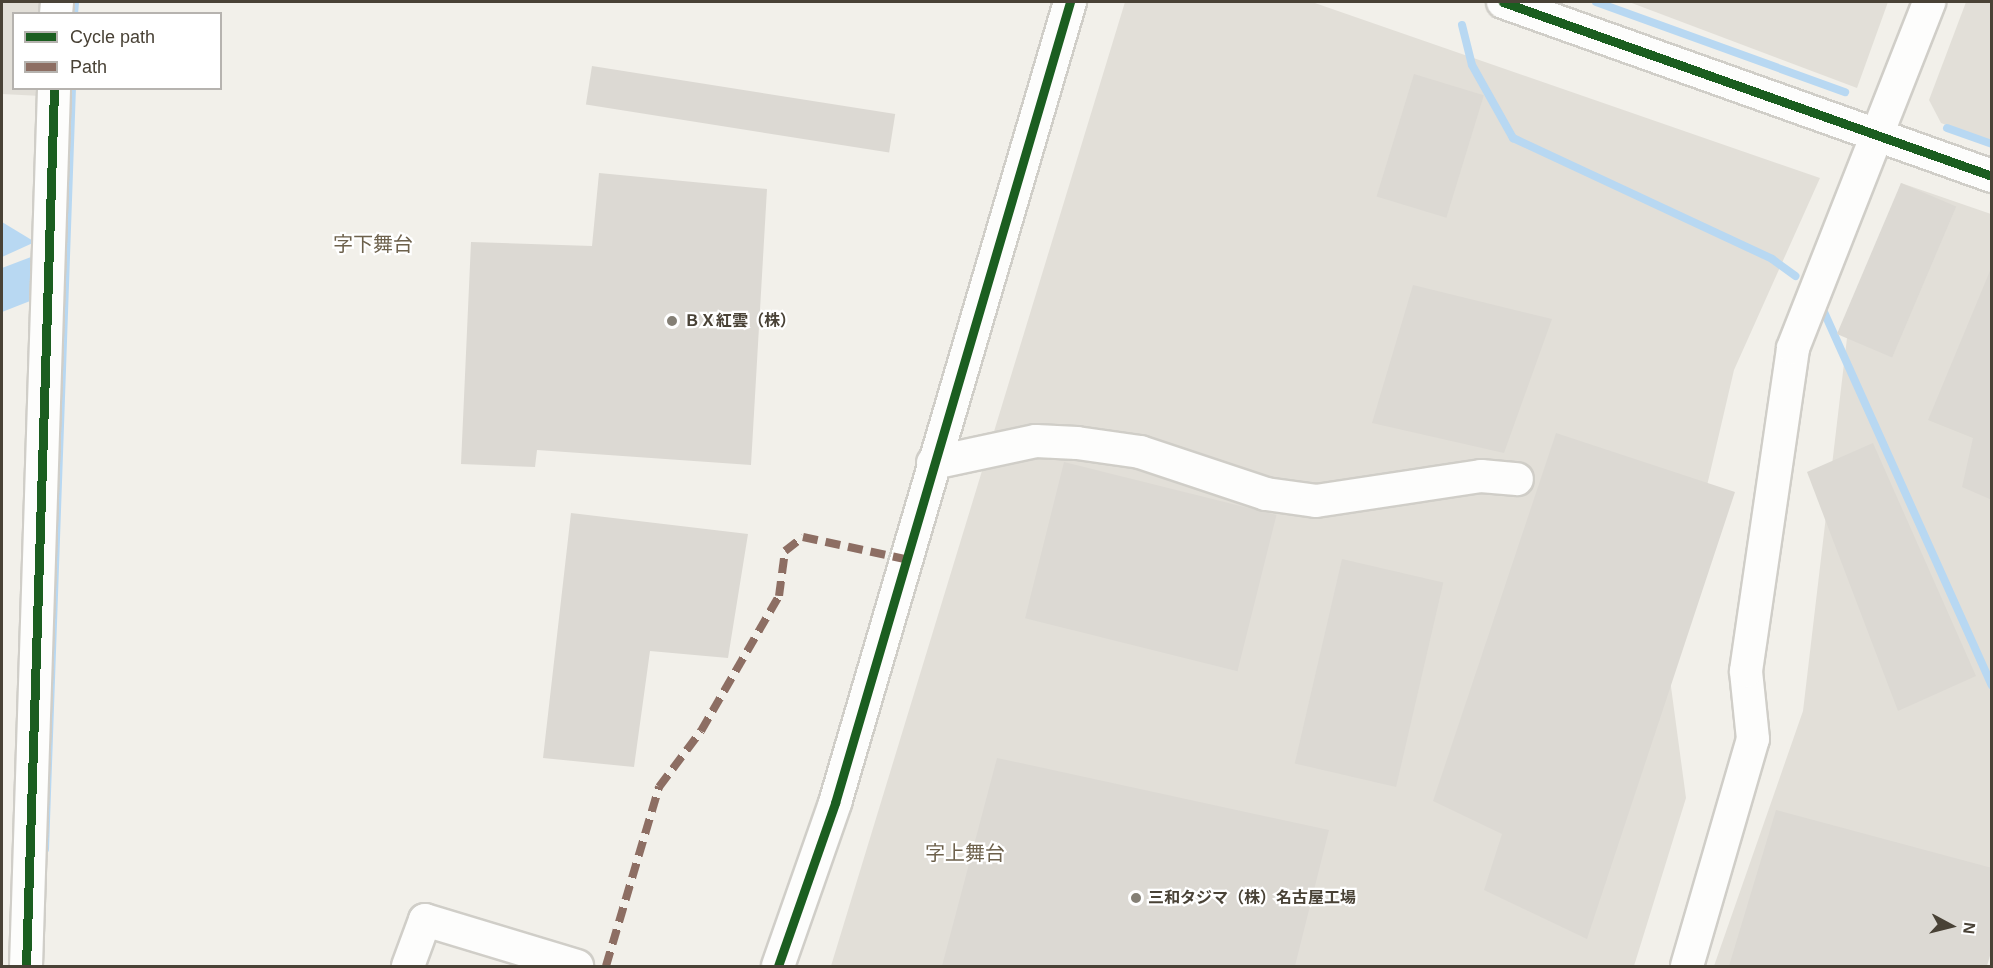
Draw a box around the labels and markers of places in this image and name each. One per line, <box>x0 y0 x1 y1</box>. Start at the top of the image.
place label: ＢＸ紅雲（株） <box>684 311 796 331</box>
marker: ＢＸ紅雲（株） <box>665 314 679 328</box>
place label: 三和タジマ（株）名古屋工場 <box>1148 888 1356 908</box>
marker: 三和タジマ（株）名古屋工場 <box>1129 891 1143 905</box>

